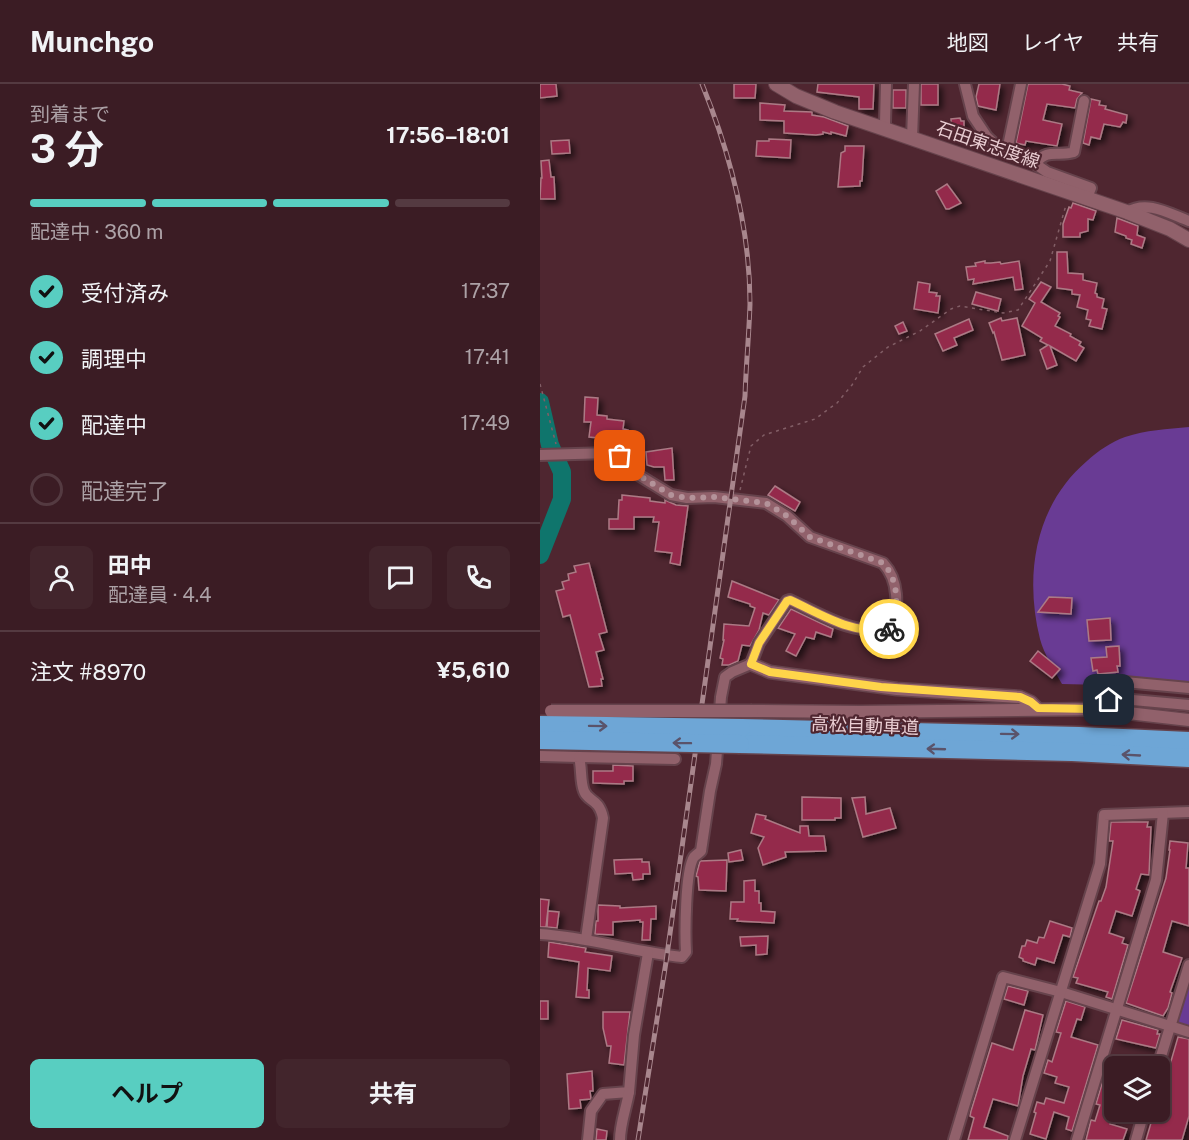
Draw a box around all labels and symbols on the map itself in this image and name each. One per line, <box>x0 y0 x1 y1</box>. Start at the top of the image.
street label: 石田東志度線 <box>934 117 1043 172</box>
pin <box>594 430 645 481</box>
courier <box>859 599 919 659</box>
pin <box>1083 674 1134 725</box>
street label: 高松自動車道 <box>811 713 919 738</box>
one-way arrow <box>588 720 608 731</box>
one-way arrow <box>999 728 1019 740</box>
one-way arrow <box>672 737 692 748</box>
one-way arrow <box>926 743 946 755</box>
one-way arrow <box>1121 750 1141 761</box>

